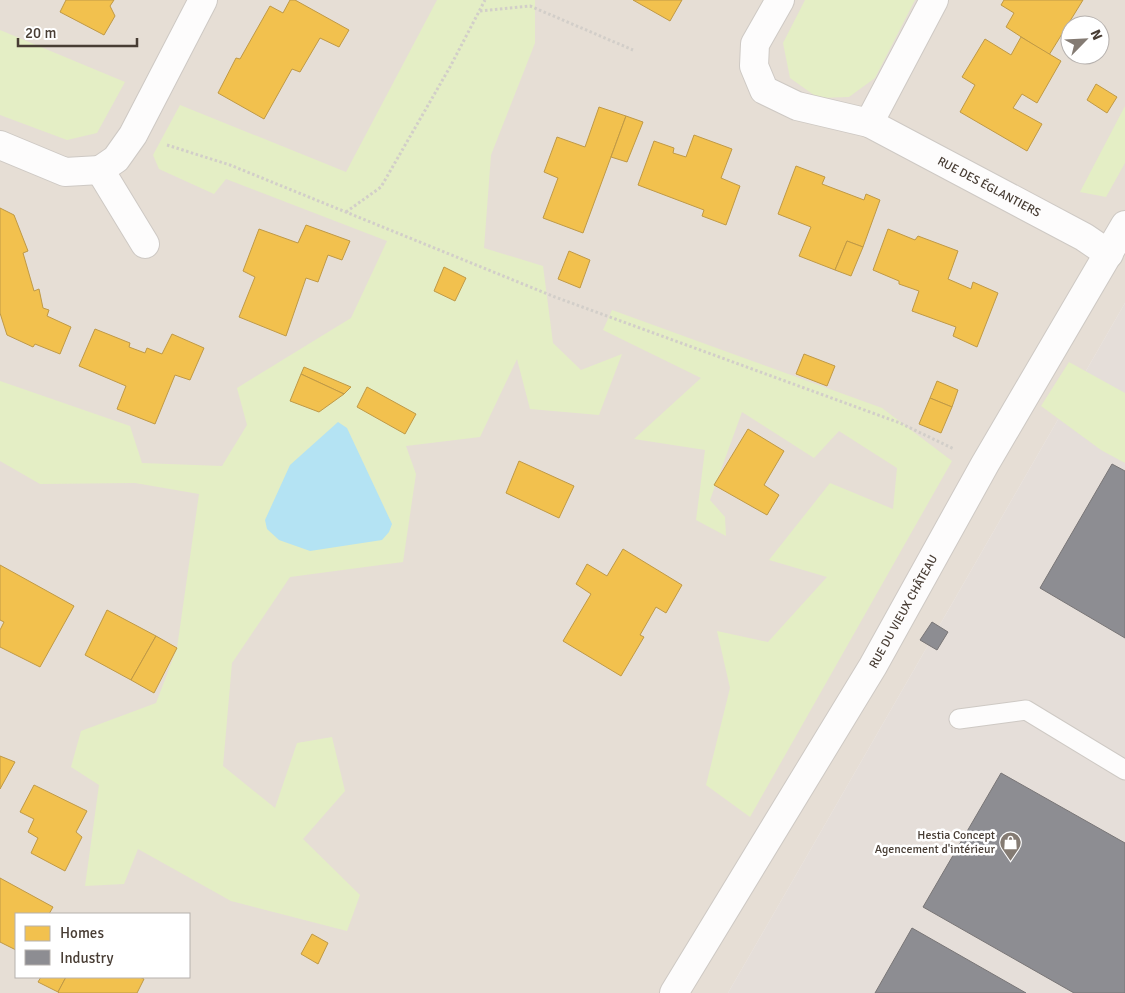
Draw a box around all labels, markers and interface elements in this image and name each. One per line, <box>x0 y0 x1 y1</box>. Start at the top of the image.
scale bar <box>18 15 136 47</box>
north arrow <box>1060 15 1110 65</box>
text: 20 m <box>25 24 56 42</box>
text: N <box>1087 27 1106 43</box>
street label: RUE DES ÉGLANTIERS <box>935 154 1043 221</box>
street label: RUE DU VIEUX CHÂTEAU <box>866 552 941 671</box>
place label: Hestia Concept Agencement d'intérieur <box>875 828 996 857</box>
shop icon: Hestia Concept Agencement d'intérieur <box>999 830 1023 861</box>
legend <box>15 913 190 978</box>
text: Homes <box>60 924 104 942</box>
text: Industry <box>60 949 113 967</box>

